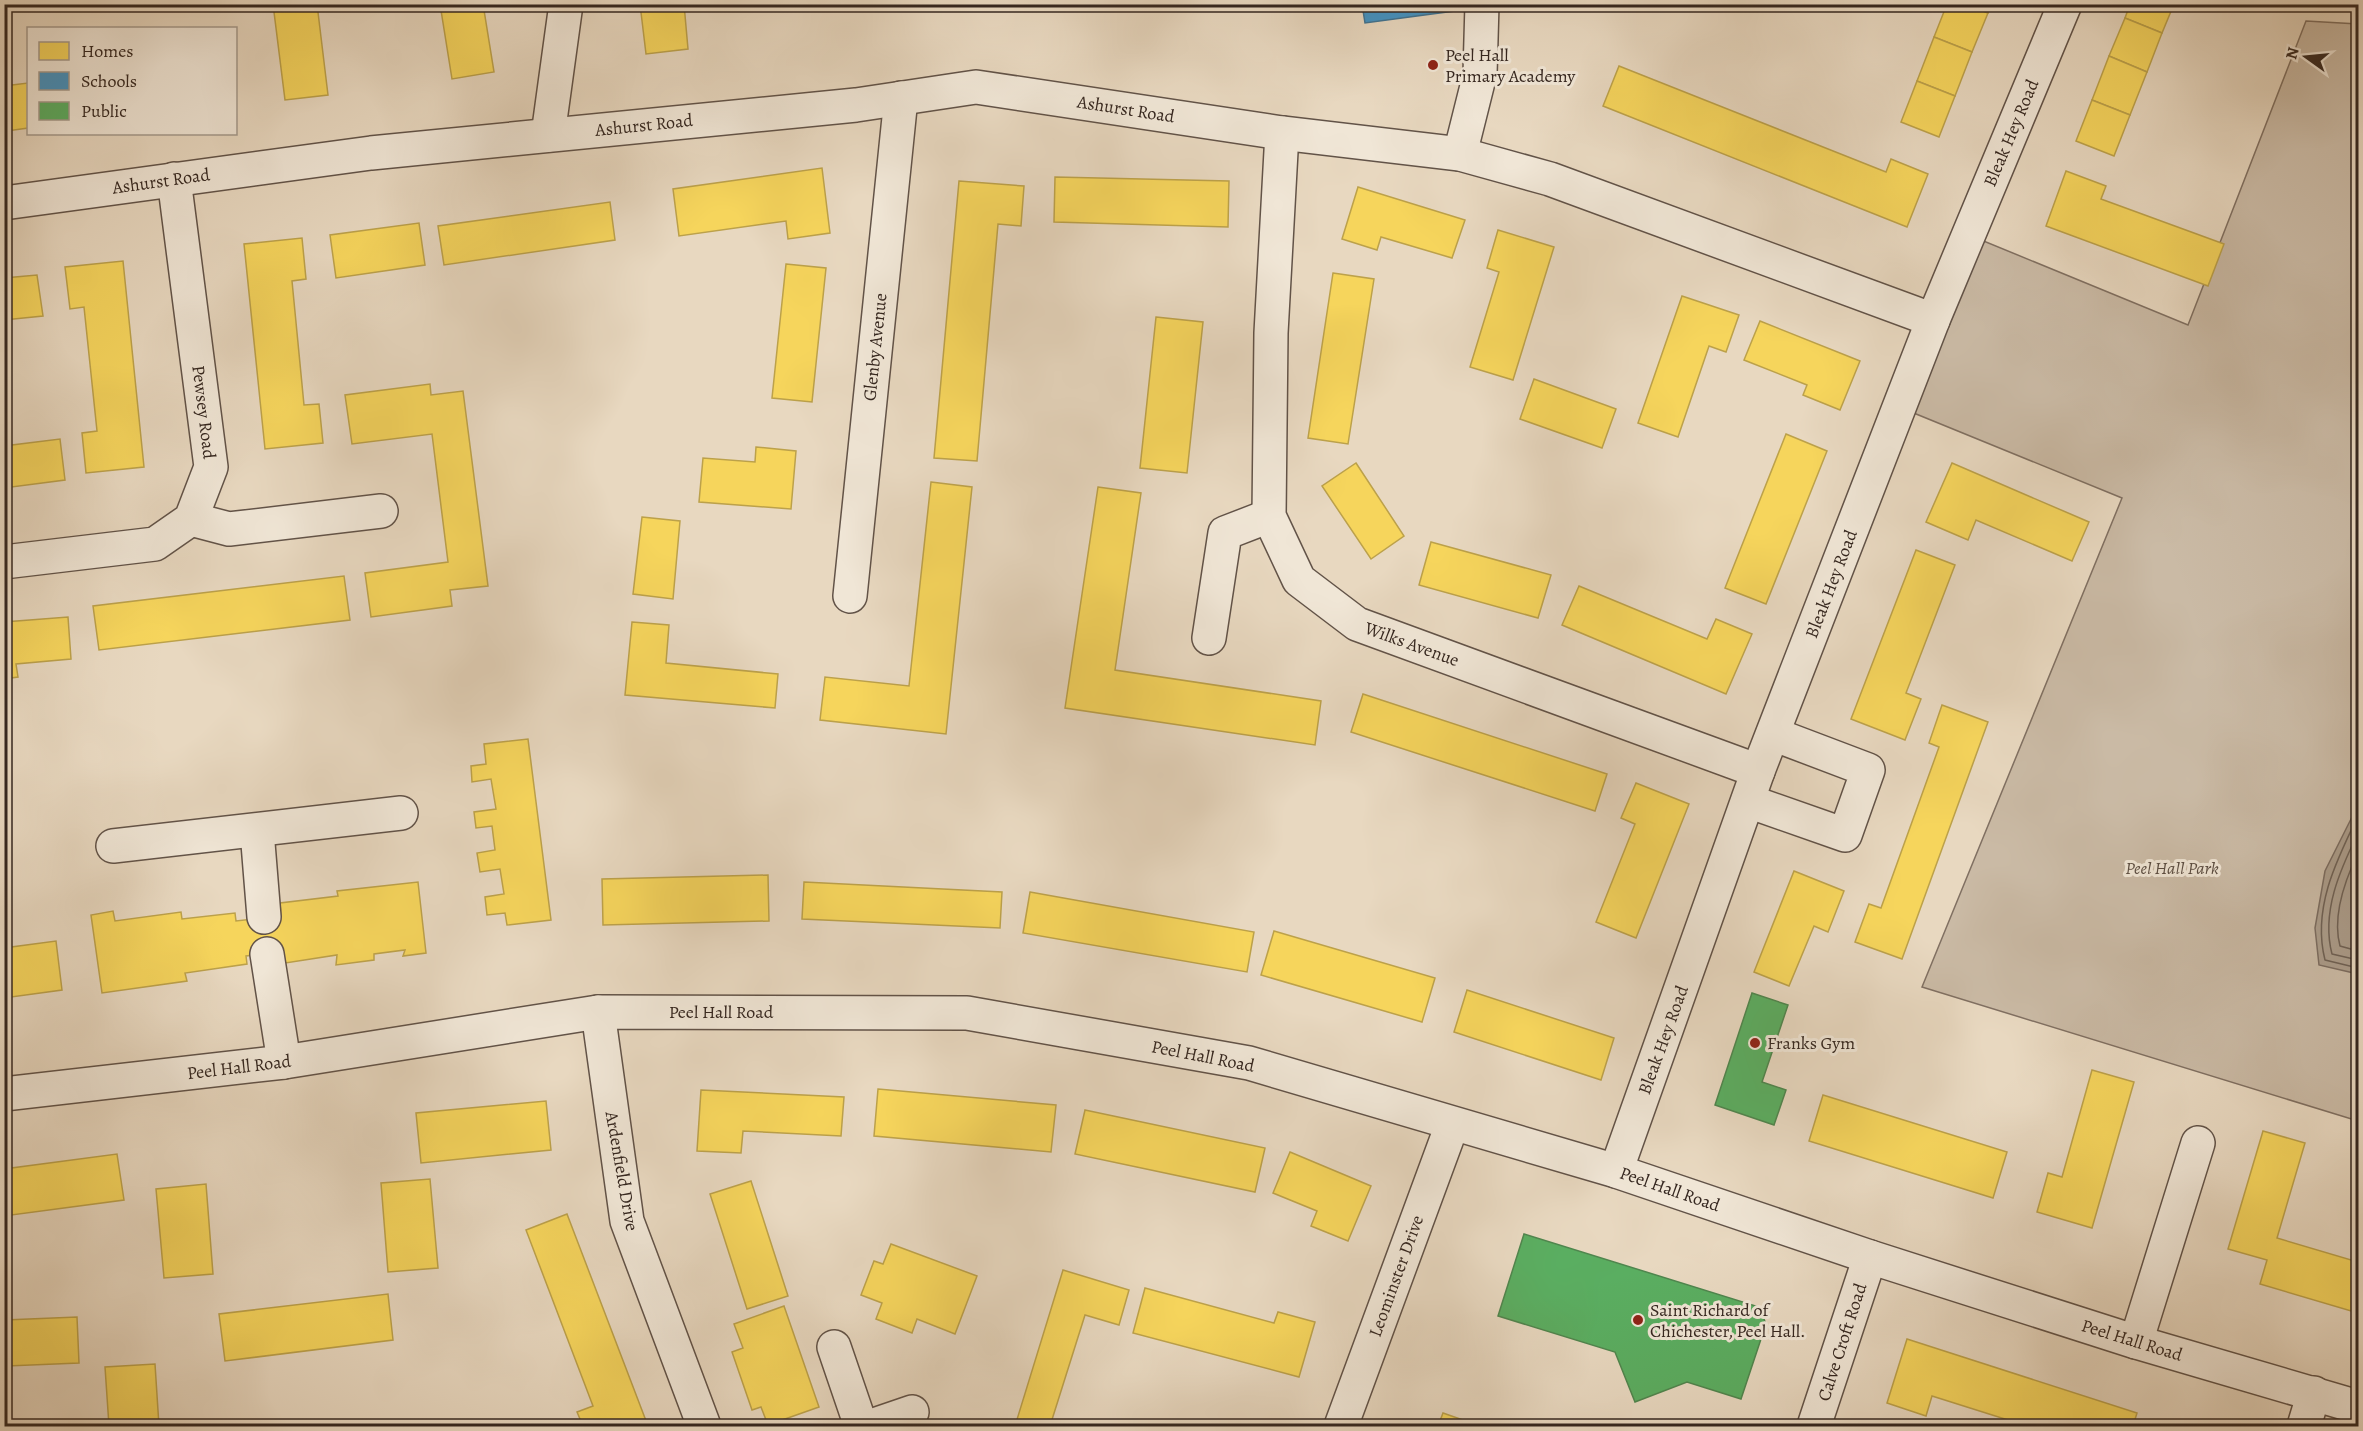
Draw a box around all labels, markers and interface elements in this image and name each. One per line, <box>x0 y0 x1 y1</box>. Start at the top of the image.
legend <box>27 27 237 135</box>
north arrow <box>2276 27 2336 87</box>
text: Homes <box>81 39 133 63</box>
place label: Peel Hall Primary Academy <box>1445 43 1576 88</box>
text: N <box>2280 45 2305 62</box>
marker: Peel Hall Primary Academy <box>1426 58 1440 72</box>
text: Schools <box>81 69 137 93</box>
street label: Bleak Hey Road <box>1978 75 2045 190</box>
street label: Ashurst Road <box>1075 89 1177 129</box>
text: Public <box>81 99 127 123</box>
street label: Ashurst Road <box>593 108 694 142</box>
street label: Ashurst Road <box>110 162 212 200</box>
street label: Glenby Avenue <box>857 292 893 402</box>
street label: Pewsey Road <box>186 364 222 461</box>
street label: Bleak Hey Road <box>1799 526 1863 642</box>
street label: Wilks Avenue <box>1361 615 1463 672</box>
park label: Peel Hall Park <box>2125 856 2219 880</box>
street label: Bleak Hey Road <box>1632 982 1694 1098</box>
street label: Peel Hall Road <box>669 1000 774 1024</box>
place label: Franks Gym <box>1767 1031 1855 1055</box>
street label: Peel Hall Road <box>1149 1034 1257 1078</box>
marker: Franks Gym <box>1748 1036 1762 1050</box>
street label: Peel Hall Road <box>186 1049 293 1085</box>
street label: Ardenfield Drive <box>599 1108 644 1233</box>
street label: Peel Hall Road <box>1617 1161 1724 1217</box>
street label: Leominster Drive <box>1363 1212 1429 1340</box>
street label: Calve Croft Road <box>1812 1280 1872 1404</box>
place label: Saint Richard of Chichester, Peel Hall. <box>1650 1298 1806 1343</box>
marker: Saint Richard of Chichester, Peel Hall. <box>1631 1313 1645 1327</box>
street label: Peel Hall Road <box>2078 1313 2186 1367</box>

